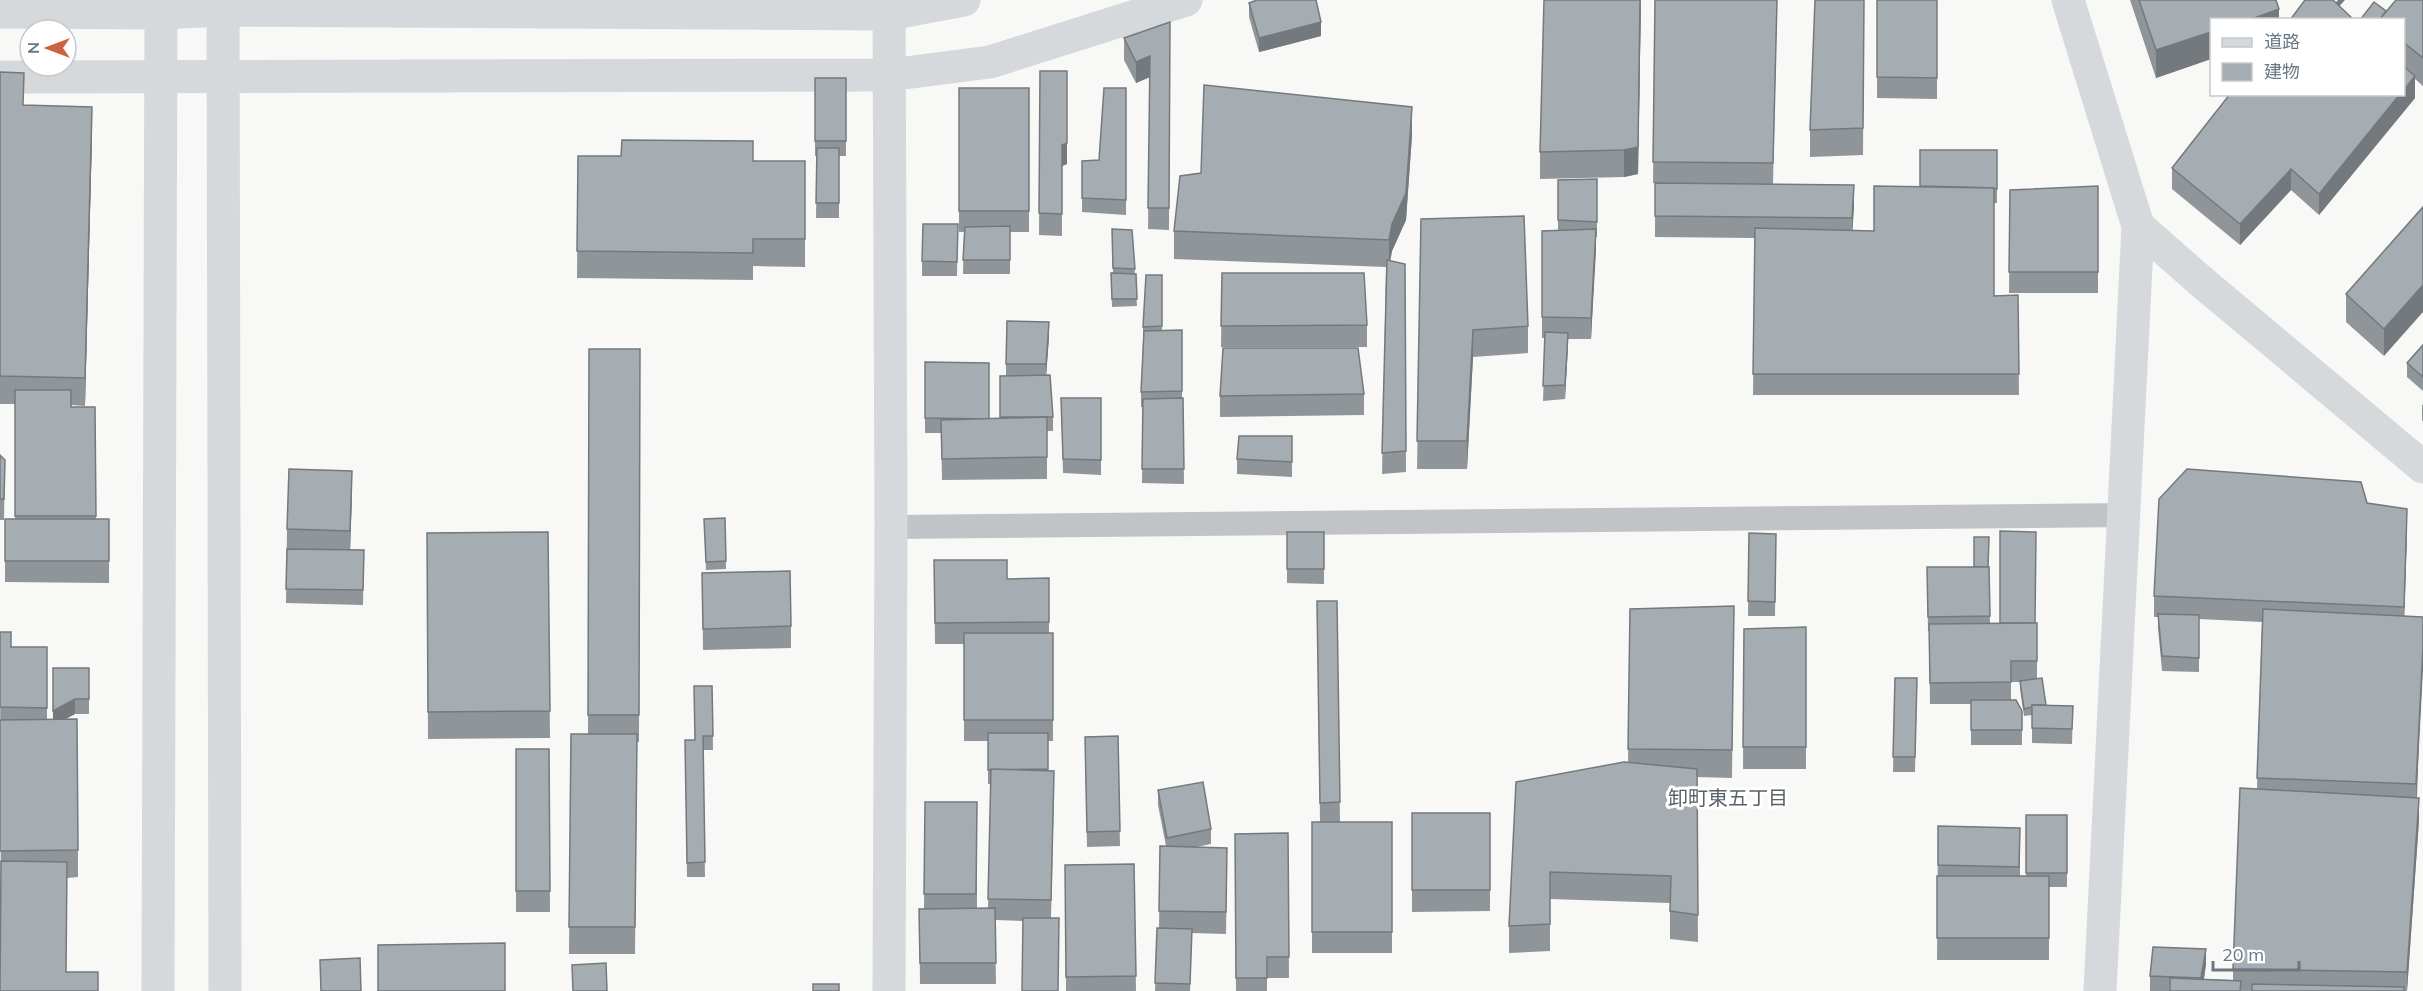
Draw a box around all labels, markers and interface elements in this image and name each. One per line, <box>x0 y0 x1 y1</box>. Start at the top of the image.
north arrow <box>18 18 78 78</box>
legend <box>2210 18 2405 96</box>
text: 道路 <box>2264 30 2300 53</box>
text: N <box>23 42 43 54</box>
text: 建物 <box>2264 60 2300 83</box>
district label: 卸町東五丁目 <box>1668 785 1788 810</box>
scale bar <box>2213 934 2298 972</box>
text: 20 m <box>2222 943 2264 966</box>

